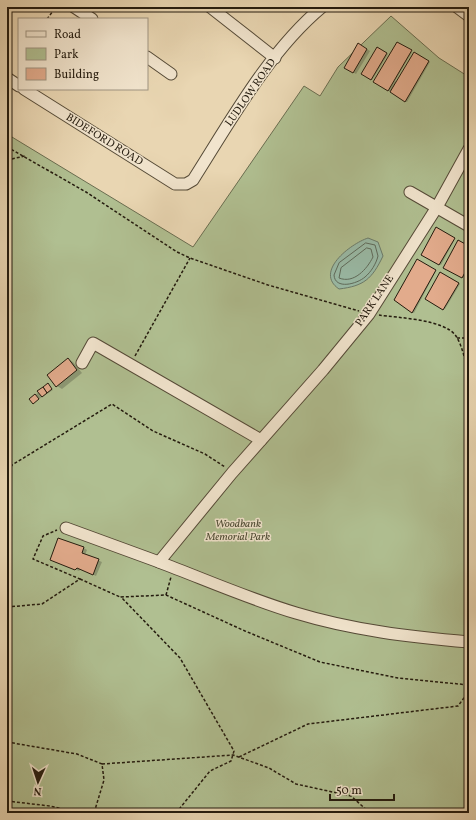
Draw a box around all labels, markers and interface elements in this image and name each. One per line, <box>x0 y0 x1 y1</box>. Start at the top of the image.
legend <box>18 18 148 90</box>
text: Road <box>54 27 81 43</box>
text: Park <box>54 47 79 63</box>
street label: LUDLOW ROAD <box>222 56 280 130</box>
text: Building <box>54 67 99 83</box>
street label: BIDEFORD ROAD <box>63 110 145 170</box>
street label: PARK LANE <box>352 272 398 330</box>
park label: Woodbank Memorial Park <box>205 517 270 545</box>
north arrow <box>18 762 58 802</box>
scale bar <box>330 776 394 802</box>
text: N <box>33 783 42 798</box>
text: 50 m <box>336 783 362 799</box>

